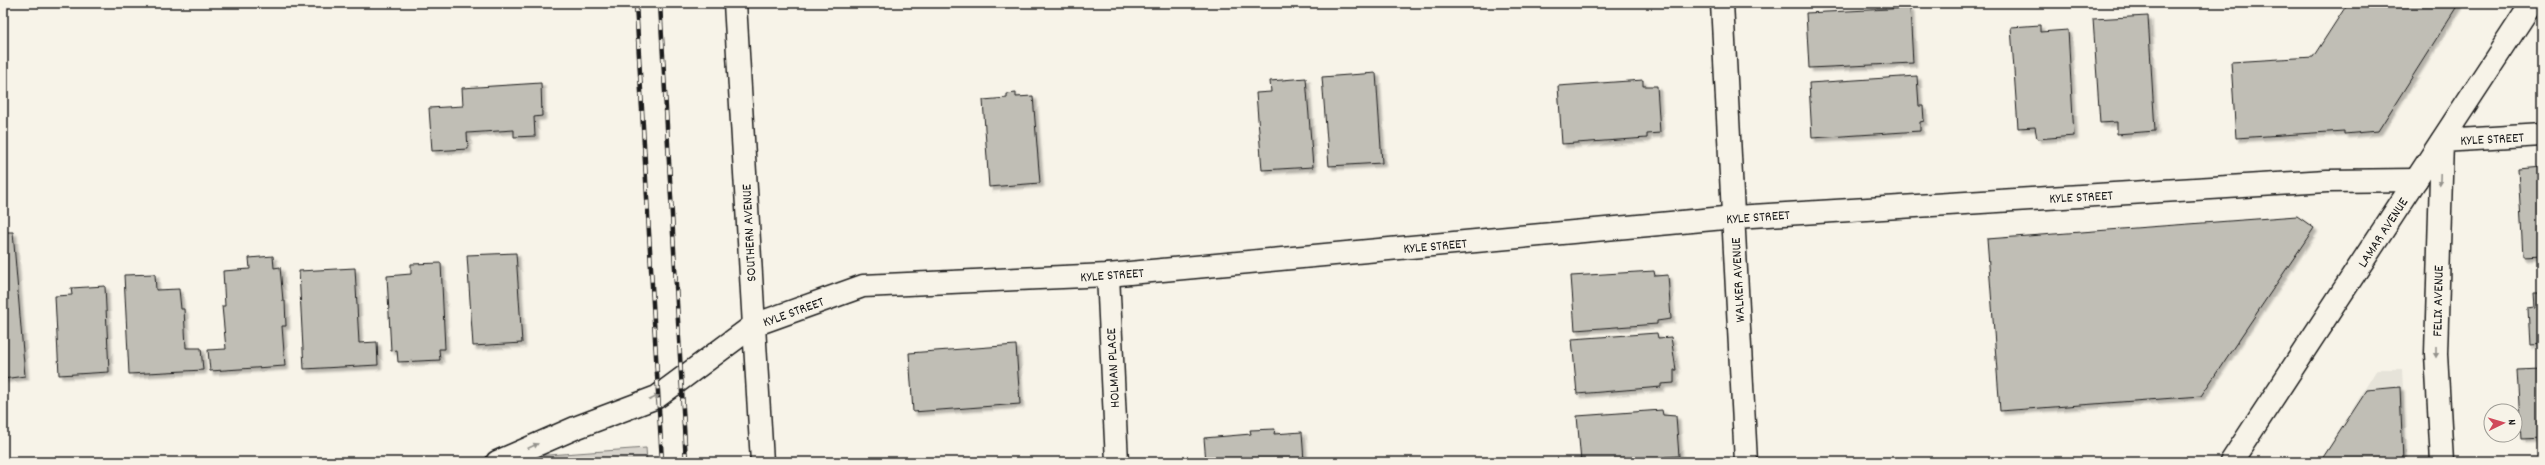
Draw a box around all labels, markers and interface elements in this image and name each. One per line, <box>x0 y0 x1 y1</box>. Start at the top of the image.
street label: KYLE STREET <box>2460 128 2525 152</box>
one-way arrow <box>2437 174 2443 187</box>
street label: SOUTHERN AVENUE <box>737 183 763 282</box>
street label: KYLE STREET <box>2049 186 2114 210</box>
street label: LAMAR AVENUE <box>2354 194 2414 272</box>
street label: KYLE STREET <box>1726 206 1791 230</box>
street label: KYLE STREET <box>1403 234 1468 260</box>
street label: WALKER AVENUE <box>1727 236 1751 323</box>
street label: KYLE STREET <box>1080 264 1145 288</box>
street label: FELIX AVENUE <box>2428 264 2450 337</box>
street label: KYLE STREET <box>760 292 827 333</box>
street label: HOLMAN PLACE <box>1102 327 1126 408</box>
one-way arrow <box>2433 346 2439 359</box>
one-way arrow <box>648 395 659 401</box>
north arrow <box>2483 403 2523 443</box>
text: N <box>2503 419 2519 426</box>
one-way arrow <box>527 443 539 449</box>

